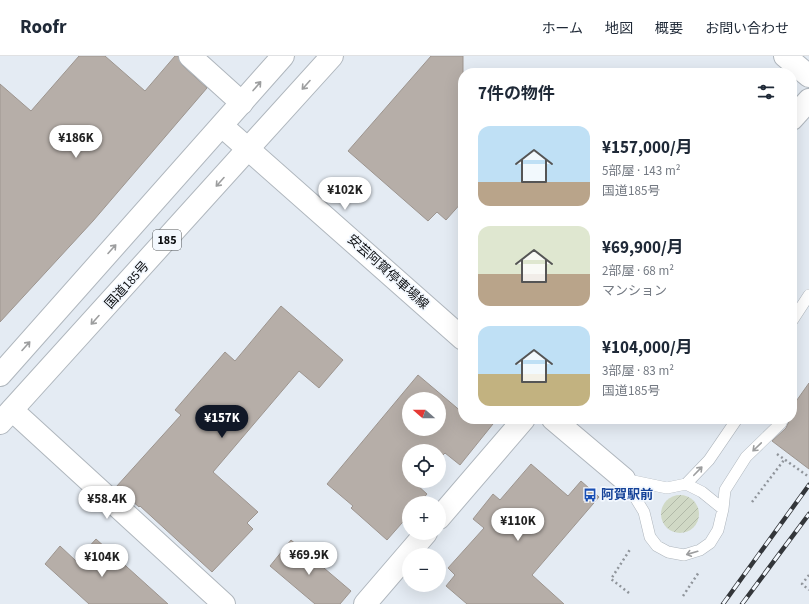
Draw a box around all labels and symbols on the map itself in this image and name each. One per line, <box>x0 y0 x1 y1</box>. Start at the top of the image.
one-way arrow <box>302 80 311 90</box>
one-way arrow <box>253 81 262 91</box>
pin: ¥186K <box>48 125 104 159</box>
one-way arrow <box>215 177 224 187</box>
pin: ¥102K <box>317 177 373 211</box>
road number: 185 <box>153 230 181 250</box>
street label: 安芸阿賀停車場線 <box>343 231 433 313</box>
one-way arrow <box>108 244 117 254</box>
street label: 国道185号 <box>101 257 153 313</box>
one-way arrow <box>90 314 99 325</box>
one-way arrow <box>21 341 31 351</box>
north arrow <box>402 392 446 436</box>
pin: ¥157K <box>194 405 250 439</box>
one-way arrow <box>752 442 762 451</box>
one-way arrow <box>693 466 703 476</box>
pin: ¥58.4K <box>74 486 140 520</box>
place label: 阿賀駅前 <box>601 486 653 504</box>
bus stop icon: 阿賀駅前 <box>582 487 598 503</box>
pin: ¥110K <box>490 508 546 542</box>
pin: ¥69.9K <box>276 542 342 576</box>
pin: ¥104K <box>74 544 130 578</box>
one-way arrow <box>686 549 699 557</box>

